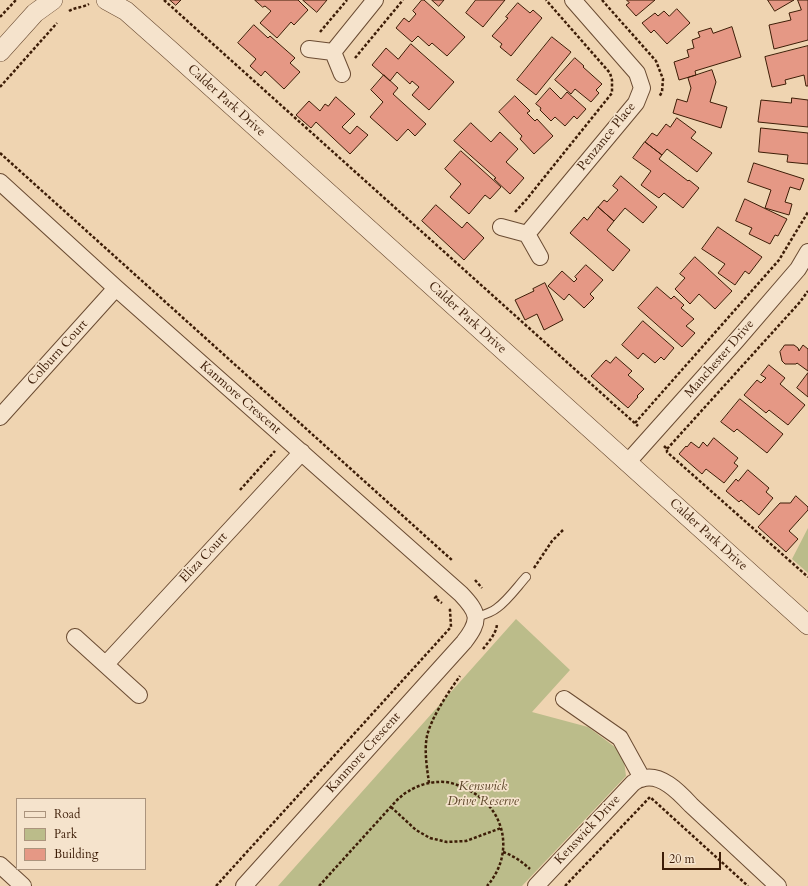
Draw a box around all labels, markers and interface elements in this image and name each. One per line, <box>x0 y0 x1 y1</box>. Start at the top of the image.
street label: Calder Park Drive <box>184 62 268 140</box>
street label: Penzance Place <box>575 100 639 174</box>
street label: Calder Park Drive <box>425 279 509 357</box>
street label: Colburn Court <box>24 317 92 389</box>
street label: Manchester Drive <box>682 317 758 401</box>
street label: Kanmore Crescent <box>196 358 284 438</box>
street label: Calder Park Drive <box>666 496 750 574</box>
street label: Eliza Court <box>177 530 231 586</box>
street label: Kanmore Crescent <box>324 709 404 797</box>
park label: Kenswick Drive Reserve <box>447 779 519 810</box>
street label: Kenswick Drive <box>552 792 624 868</box>
legend <box>16 798 146 870</box>
text: Road <box>54 806 80 822</box>
text: Park <box>54 826 77 842</box>
scale bar <box>664 844 723 870</box>
text: Building <box>54 846 98 862</box>
text: 20 m <box>669 851 695 867</box>

